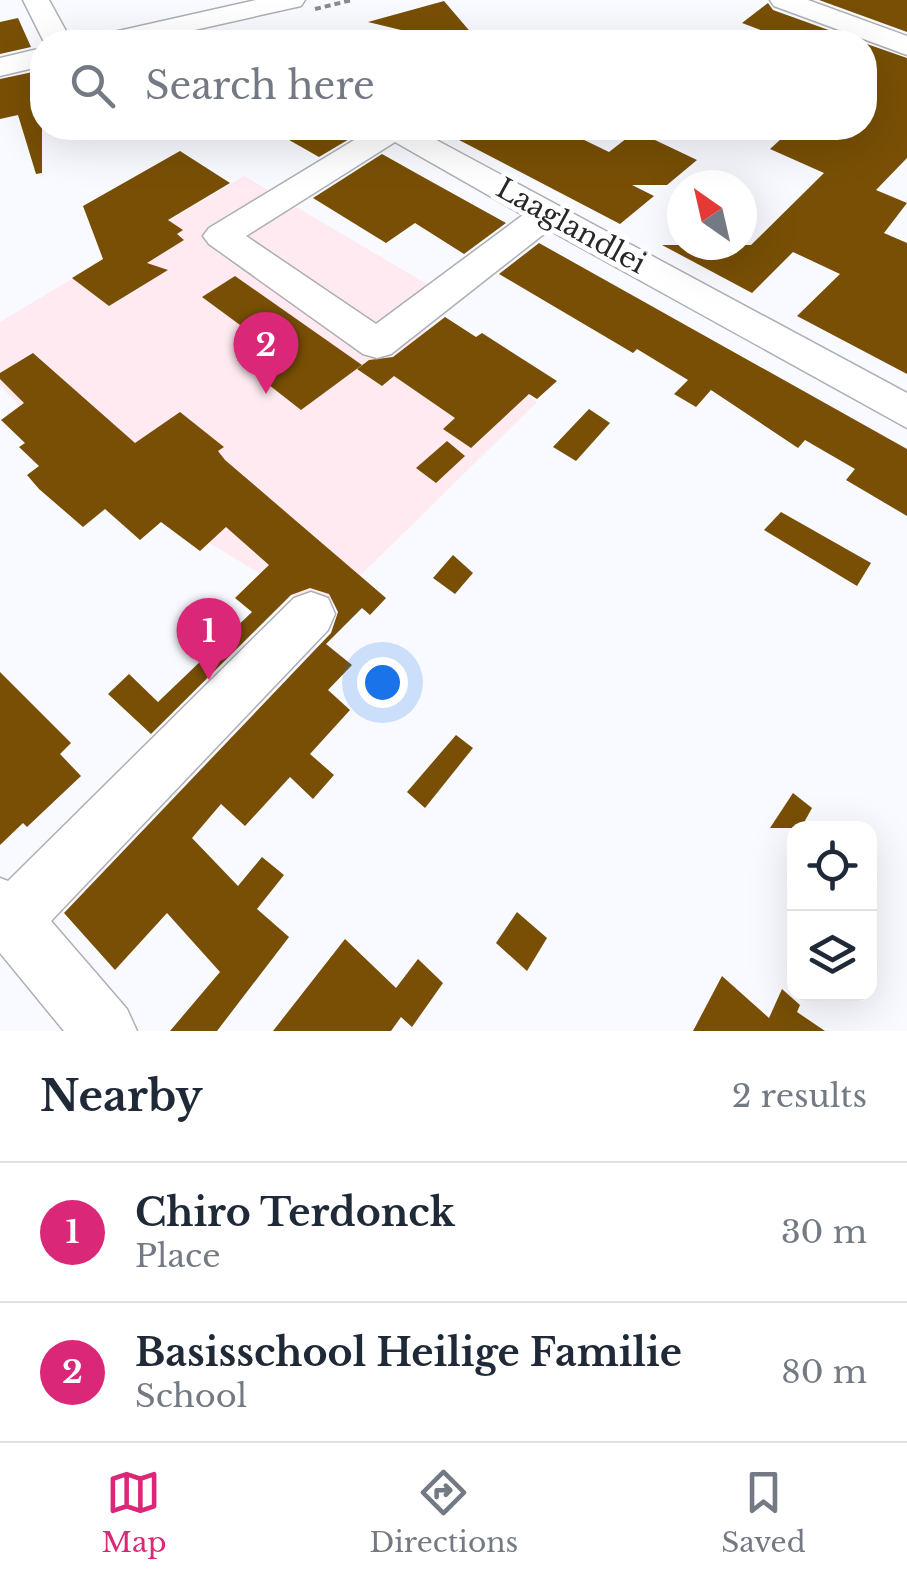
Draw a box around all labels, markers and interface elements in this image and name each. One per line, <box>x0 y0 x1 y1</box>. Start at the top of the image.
search box <box>30 30 877 140</box>
icon: search <box>65 58 120 113</box>
text: Search here <box>145 62 375 109</box>
north arrow <box>667 170 757 260</box>
street label: Laaglandlei <box>490 171 652 281</box>
pin: 2 <box>234 312 298 394</box>
pin: 1 <box>176 598 242 680</box>
your location <box>357 657 408 708</box>
map controls <box>787 821 877 1001</box>
button: locate <box>787 821 877 911</box>
button: layers <box>787 911 877 1001</box>
text: Nearby <box>40 1070 203 1122</box>
text: 2 results <box>732 1076 867 1116</box>
text: Chiro Terdonck <box>135 1189 455 1236</box>
text: 1 <box>66 1212 79 1252</box>
text: 30 m <box>781 1212 867 1252</box>
text: Place <box>135 1236 221 1276</box>
text: Basisschool Heilige Familie <box>135 1329 682 1376</box>
text: 2 <box>62 1352 83 1392</box>
text: 80 m <box>781 1352 867 1392</box>
text: School <box>135 1376 247 1416</box>
tab: Map <box>101 1465 166 1560</box>
tab: Directions <box>369 1465 518 1560</box>
tab: Saved <box>721 1465 806 1560</box>

